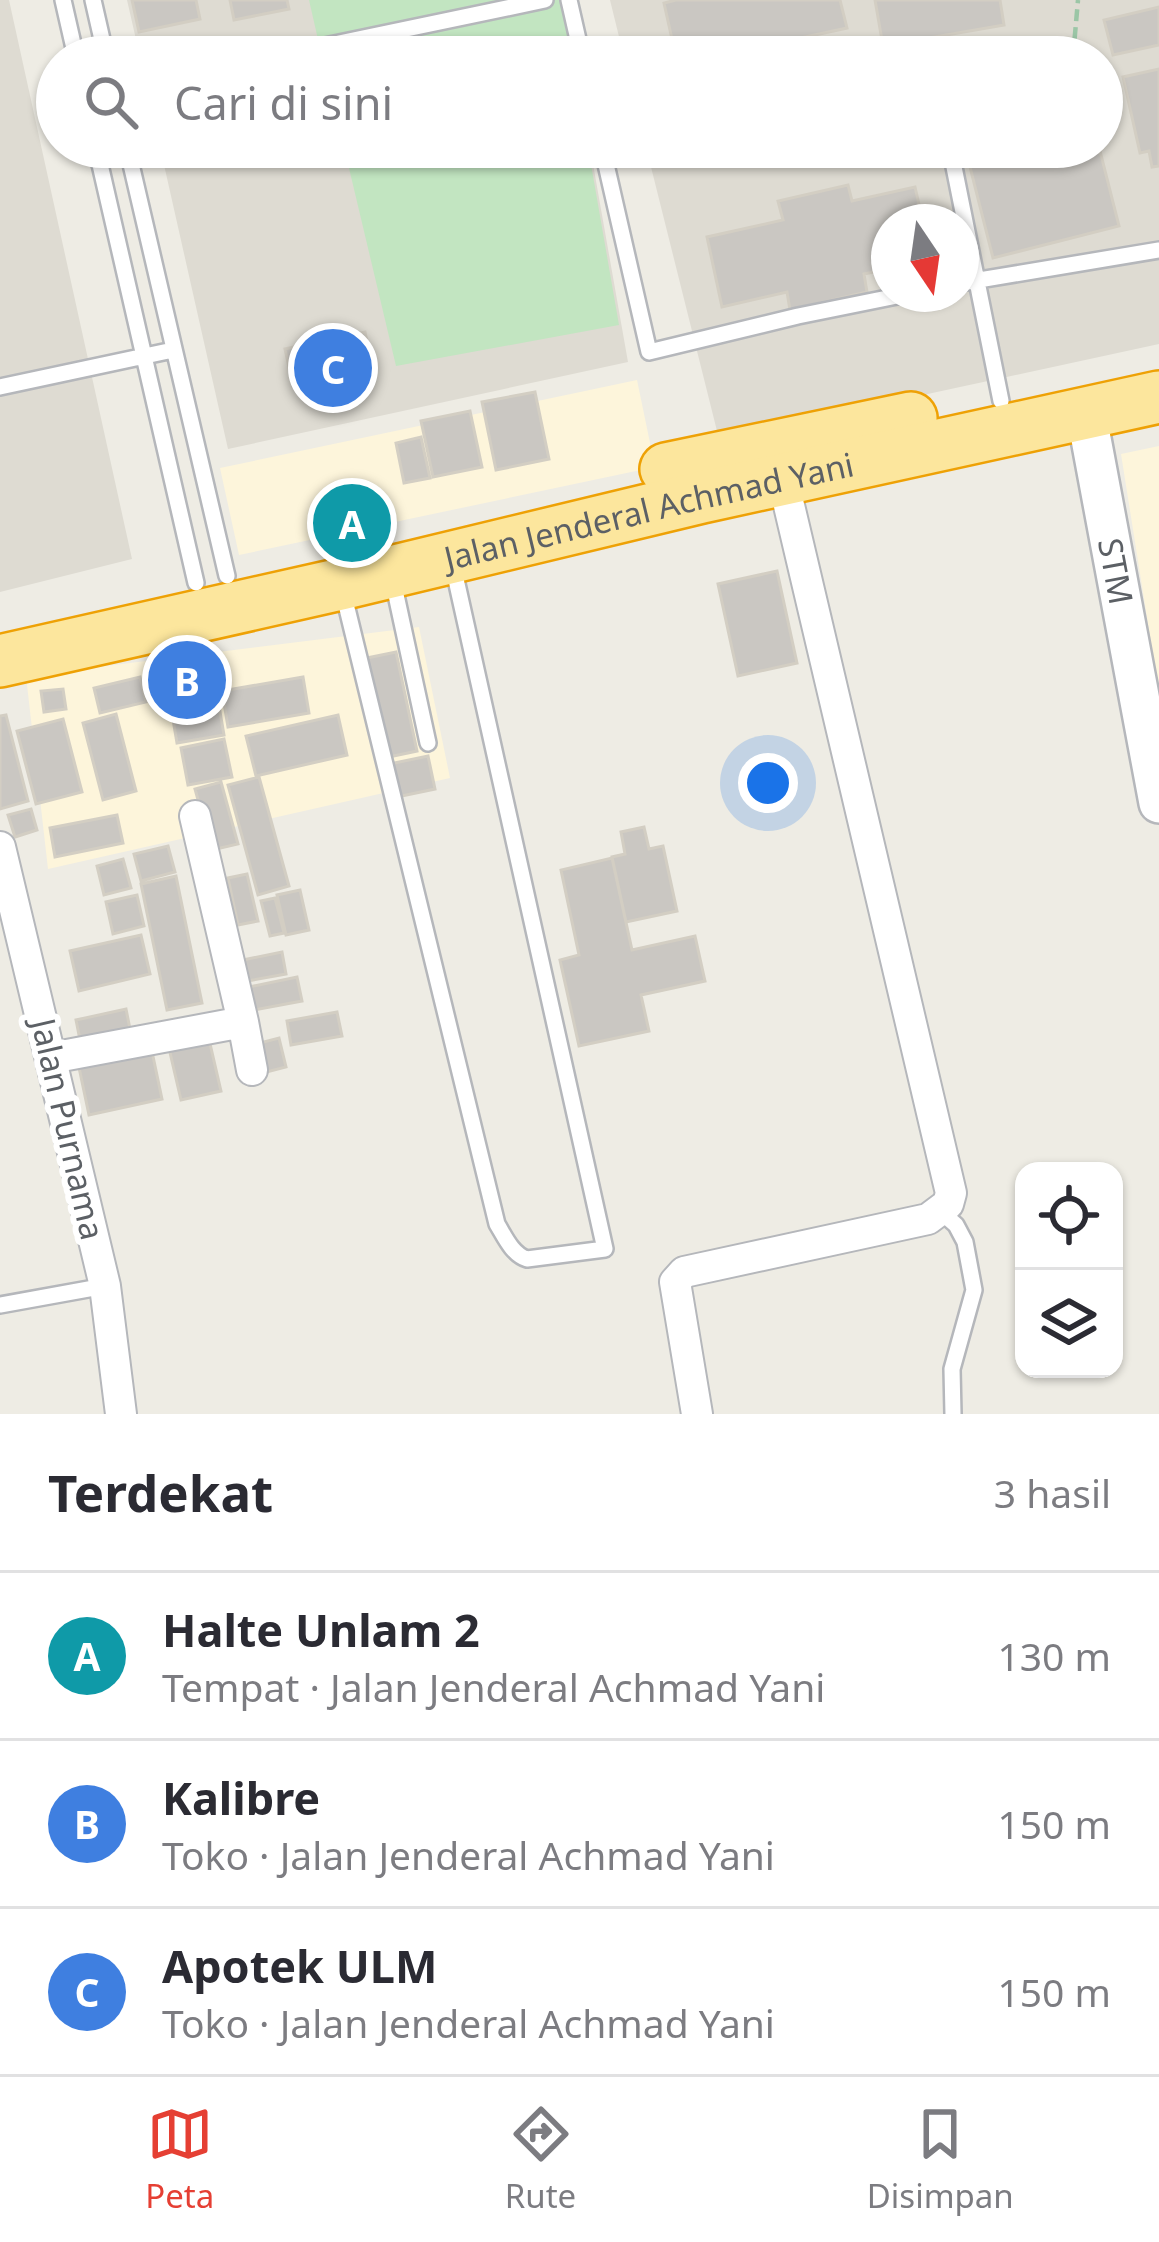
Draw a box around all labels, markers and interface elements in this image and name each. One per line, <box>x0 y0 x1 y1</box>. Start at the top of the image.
search box <box>36 36 1123 168</box>
icon: search <box>78 69 144 135</box>
text: Cari di sini <box>174 72 393 133</box>
north arrow <box>871 204 979 312</box>
pin: C <box>294 323 372 413</box>
street label: Jalan Jenderal Achmad Yani <box>437 441 858 581</box>
pin: A <box>313 478 391 568</box>
street label: STM <box>1088 534 1144 608</box>
pin: B <box>148 635 226 725</box>
your location <box>738 753 798 813</box>
street label: Jalan Purnama <box>20 1011 116 1244</box>
map controls <box>1015 1162 1123 1378</box>
button: locate <box>1015 1162 1123 1270</box>
button: layers <box>1015 1270 1123 1378</box>
text: Terdekat <box>48 1457 273 1527</box>
text: 3 hasil <box>994 1466 1111 1519</box>
text: Halte Unlam 2 <box>162 1599 480 1660</box>
text: A <box>74 1629 101 1682</box>
text: 130 m <box>997 1629 1111 1682</box>
text: Tempat · Jalan Jenderal Achmad Yani <box>162 1660 825 1713</box>
text: Kalibre <box>162 1767 320 1828</box>
text: B <box>74 1797 100 1850</box>
text: 150 m <box>997 1797 1111 1850</box>
text: Toko · Jalan Jenderal Achmad Yani <box>162 1828 775 1881</box>
text: Apotek ULM <box>162 1935 437 1996</box>
text: C <box>74 1965 100 2018</box>
text: 150 m <box>997 1965 1111 2018</box>
text: Toko · Jalan Jenderal Achmad Yani <box>162 1996 775 2049</box>
tab: Peta <box>145 2101 214 2218</box>
tab: Rute <box>505 2101 576 2218</box>
tab: Disimpan <box>867 2101 1014 2218</box>

